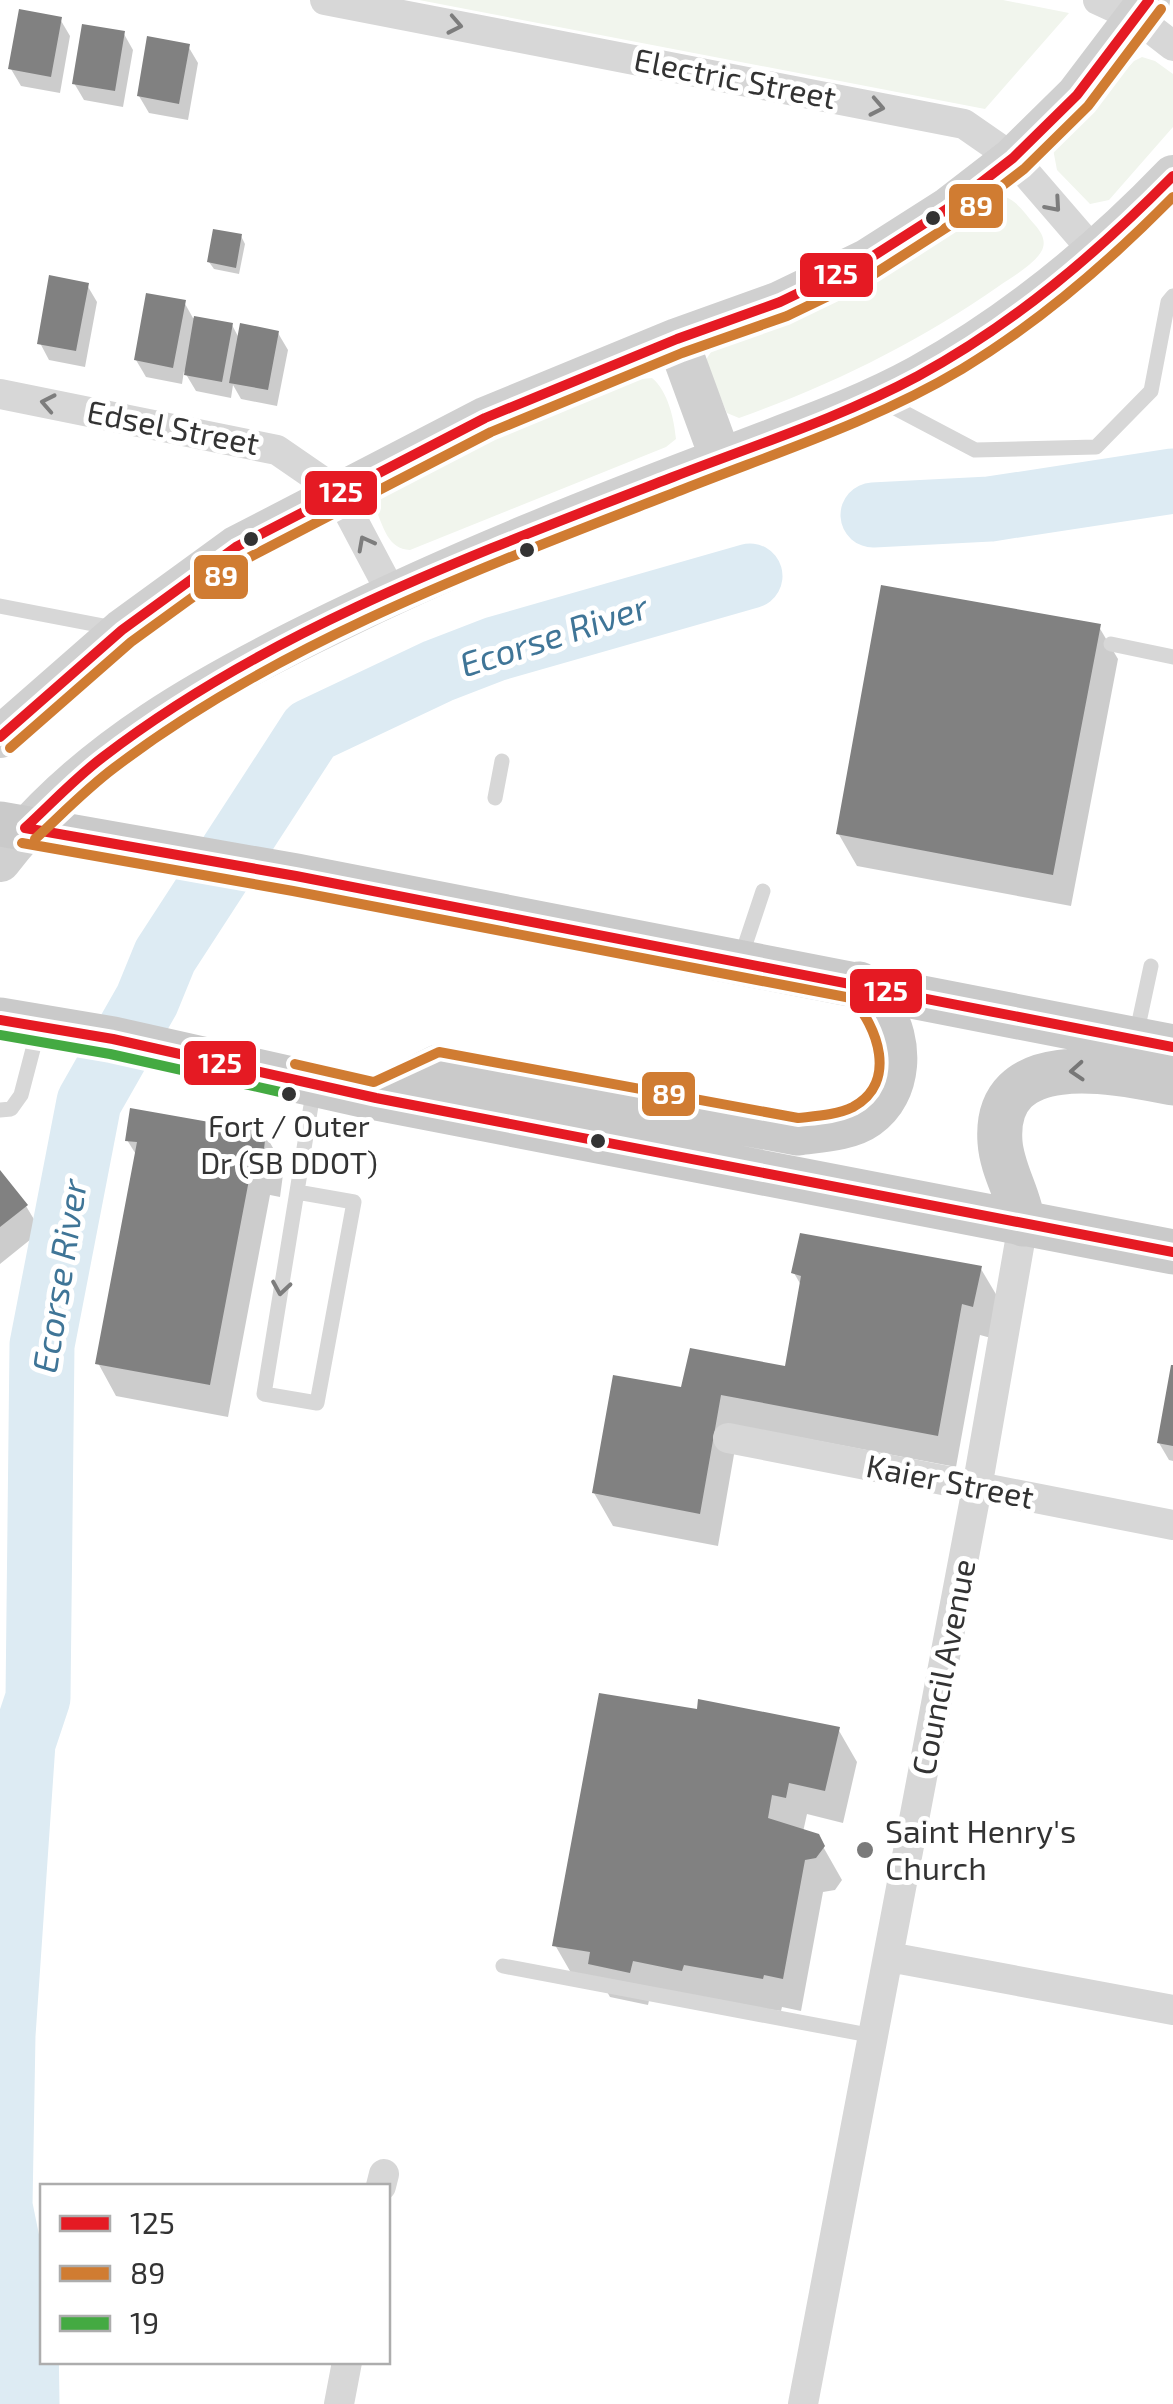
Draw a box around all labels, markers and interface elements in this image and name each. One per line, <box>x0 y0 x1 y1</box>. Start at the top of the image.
one-way arrow <box>447 14 463 35</box>
street label: Electric Street <box>631 39 840 115</box>
one-way arrow <box>868 95 885 116</box>
line badge: 89 <box>947 182 1005 230</box>
text: 89 <box>959 188 993 222</box>
one-way arrow <box>1042 194 1060 212</box>
unlabelled marker <box>923 208 943 228</box>
line badge: 125 <box>798 251 875 299</box>
text: 125 <box>814 256 858 290</box>
street label: Edsel Street <box>84 391 263 461</box>
one-way arrow <box>40 394 57 415</box>
line badge: 125 <box>303 469 379 517</box>
text: 125 <box>319 474 363 508</box>
unlabelled marker <box>241 529 261 549</box>
one-way arrow <box>358 535 377 553</box>
unlabelled marker <box>517 540 537 560</box>
line badge: 89 <box>192 553 250 601</box>
text: 89 <box>204 558 238 592</box>
water label: Ecorse River <box>454 584 654 684</box>
line badge: 125 <box>848 967 924 1015</box>
text: 125 <box>864 973 908 1007</box>
line badge: 125 <box>182 1039 258 1087</box>
text: 125 <box>198 1045 242 1079</box>
one-way arrow <box>1068 1060 1084 1081</box>
line badge: 89 <box>640 1070 697 1118</box>
text: 89 <box>652 1076 686 1110</box>
marker: Fort / Outer Dr (SB DDOT) <box>279 1084 299 1104</box>
place label: Fort / Outer Dr (SB DDOT) <box>200 1107 378 1180</box>
unlabelled marker <box>588 1131 608 1151</box>
water label: Ecorse River <box>22 1175 94 1376</box>
one-way arrow <box>272 1280 293 1297</box>
street label: Kaier Street <box>863 1445 1037 1515</box>
street label: Council Avenue <box>902 1555 982 1778</box>
place label: Saint Henry's Church <box>885 1811 1076 1886</box>
marker: Saint Henry's Church <box>854 1839 876 1861</box>
legend <box>40 2184 390 2364</box>
text: 125 <box>130 2204 175 2240</box>
text: 89 <box>130 2254 165 2290</box>
text: 19 <box>130 2304 159 2340</box>

